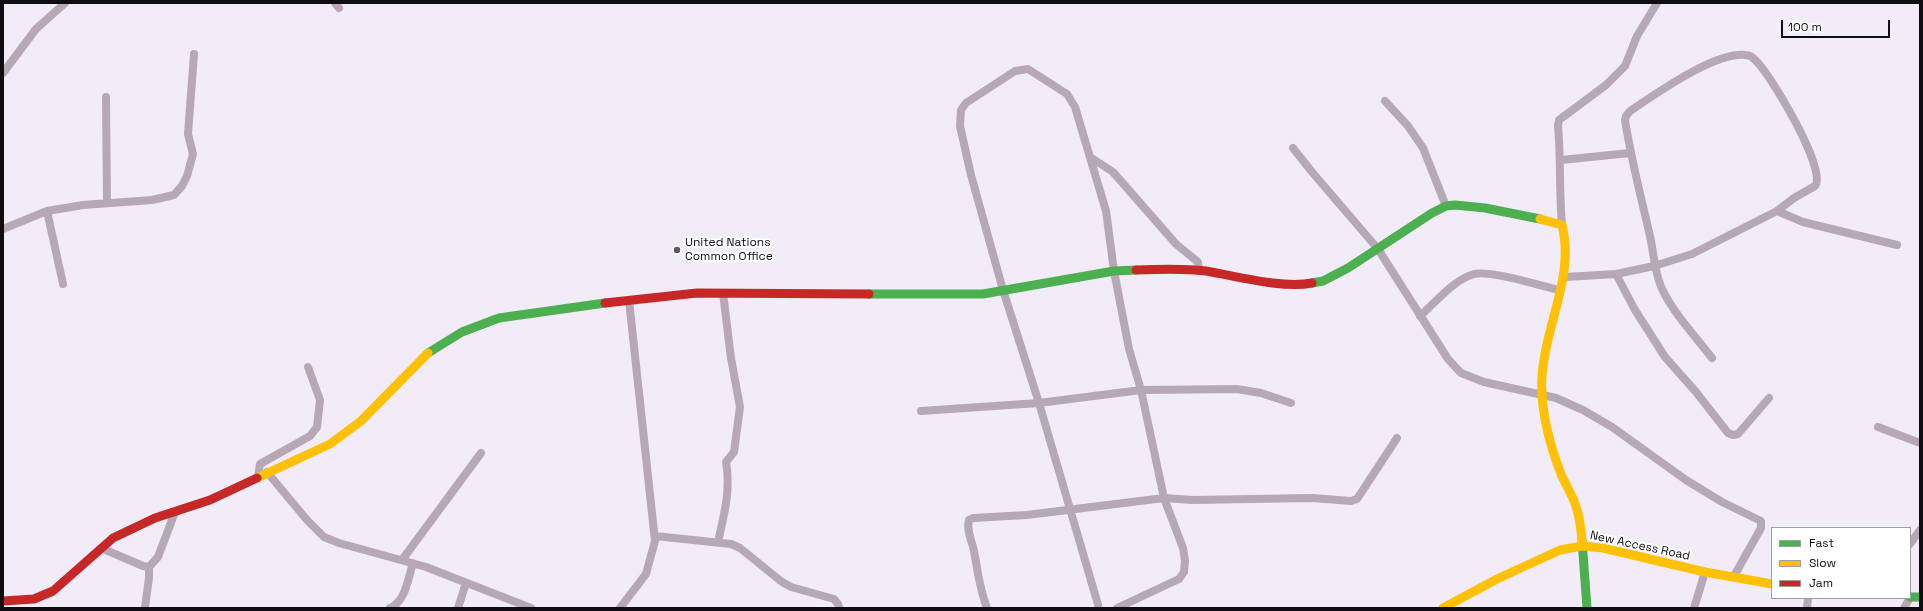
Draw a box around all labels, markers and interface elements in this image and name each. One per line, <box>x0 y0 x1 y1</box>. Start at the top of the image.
scale bar <box>1783 12 1892 38</box>
text: 100 m <box>1788 19 1822 35</box>
place label: United Nations Common Office <box>685 236 773 264</box>
marker: United Nations Common Office <box>672 245 682 255</box>
legend <box>1771 527 1911 599</box>
street label: New Access Road <box>1589 528 1691 564</box>
text: Fast <box>1809 535 1834 551</box>
text: Slow <box>1809 555 1836 571</box>
text: Jam <box>1809 575 1833 591</box>

